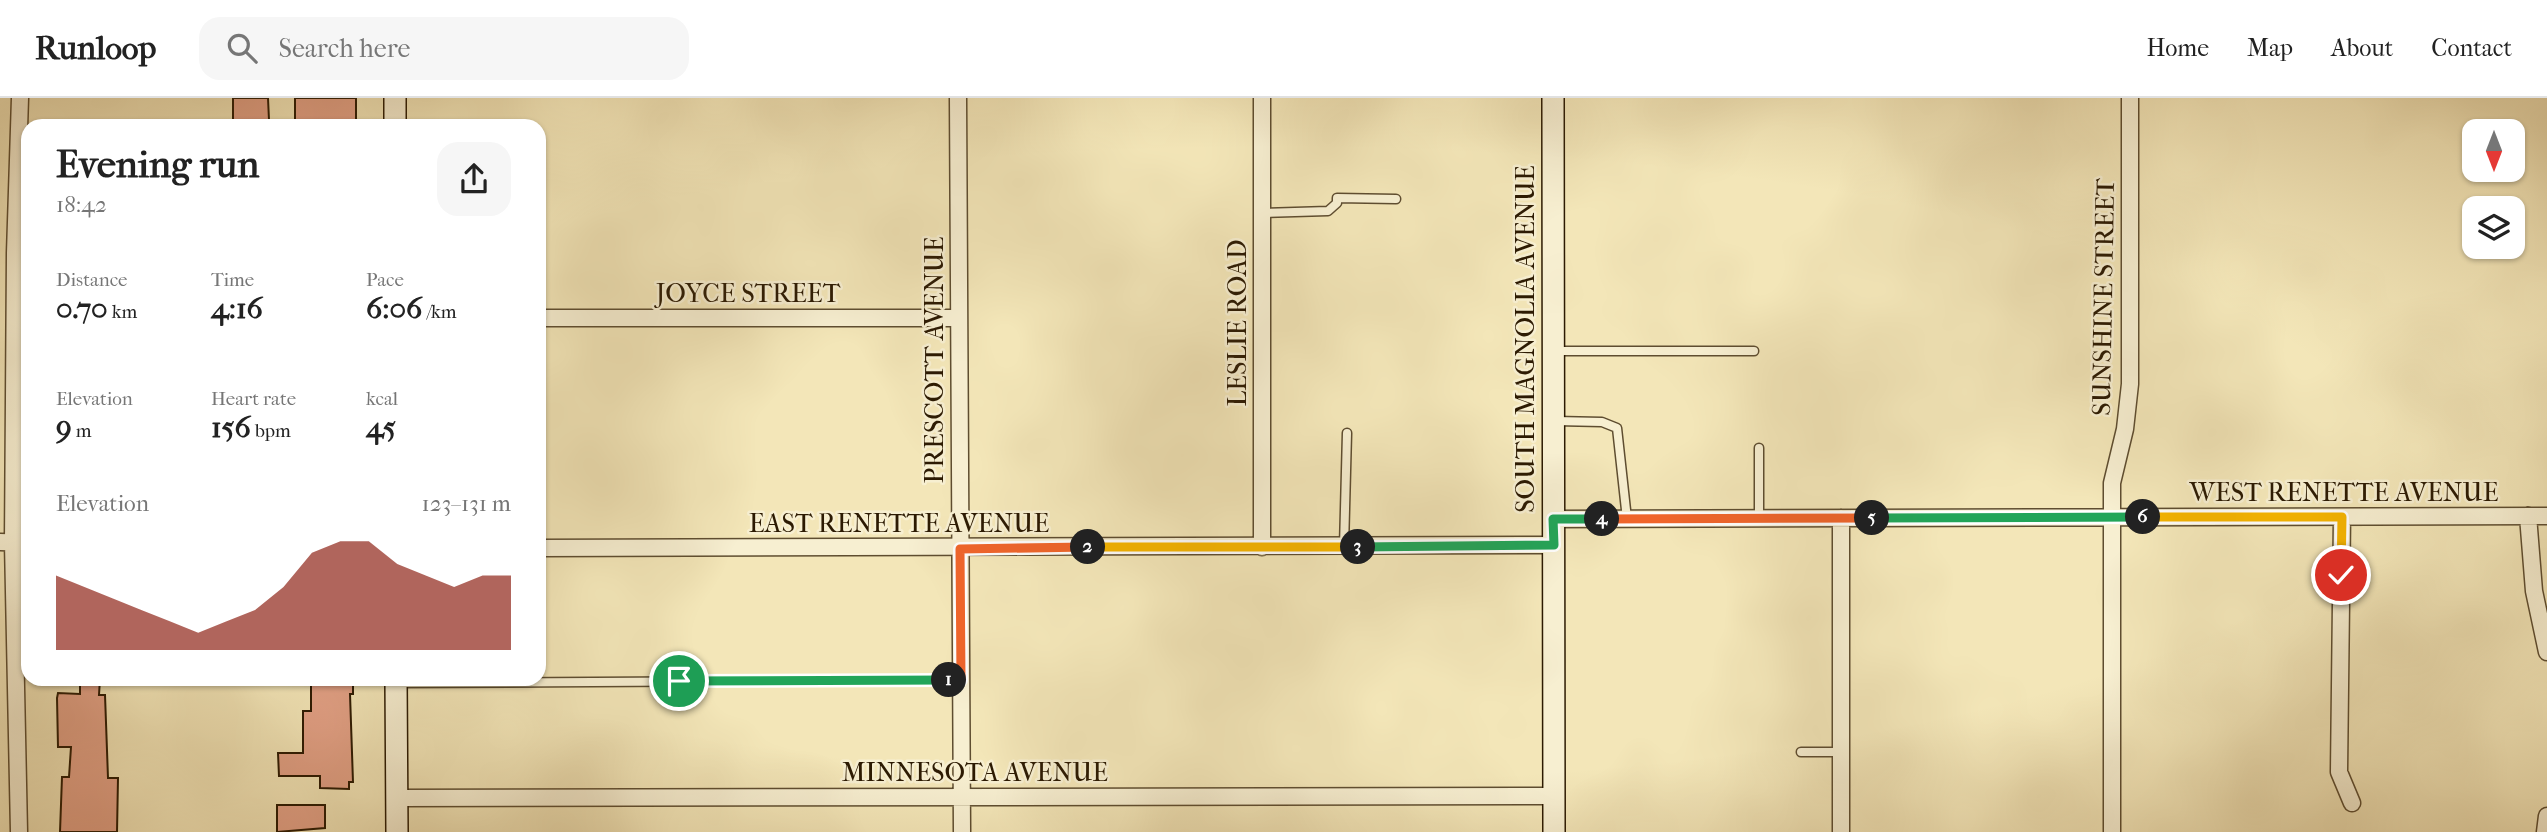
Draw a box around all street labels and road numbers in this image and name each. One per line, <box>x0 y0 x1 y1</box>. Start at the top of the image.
street label: SOUTH MAGNOLIA AVENUE <box>1510 165 1541 513</box>
street label: SUNSHINE STREET <box>2086 177 2121 416</box>
street label: PRESCOTT AVENUE <box>919 236 950 484</box>
street label: LESLIE ROAD <box>1222 239 1253 407</box>
street label: JOYCE STREET <box>654 278 841 309</box>
street label: WEST RENETTE AVENUE <box>2188 477 2499 508</box>
street label: EAST RENETTE AVENUE <box>749 508 1049 539</box>
street label: MINNESOTA AVENUE <box>842 757 1108 788</box>

